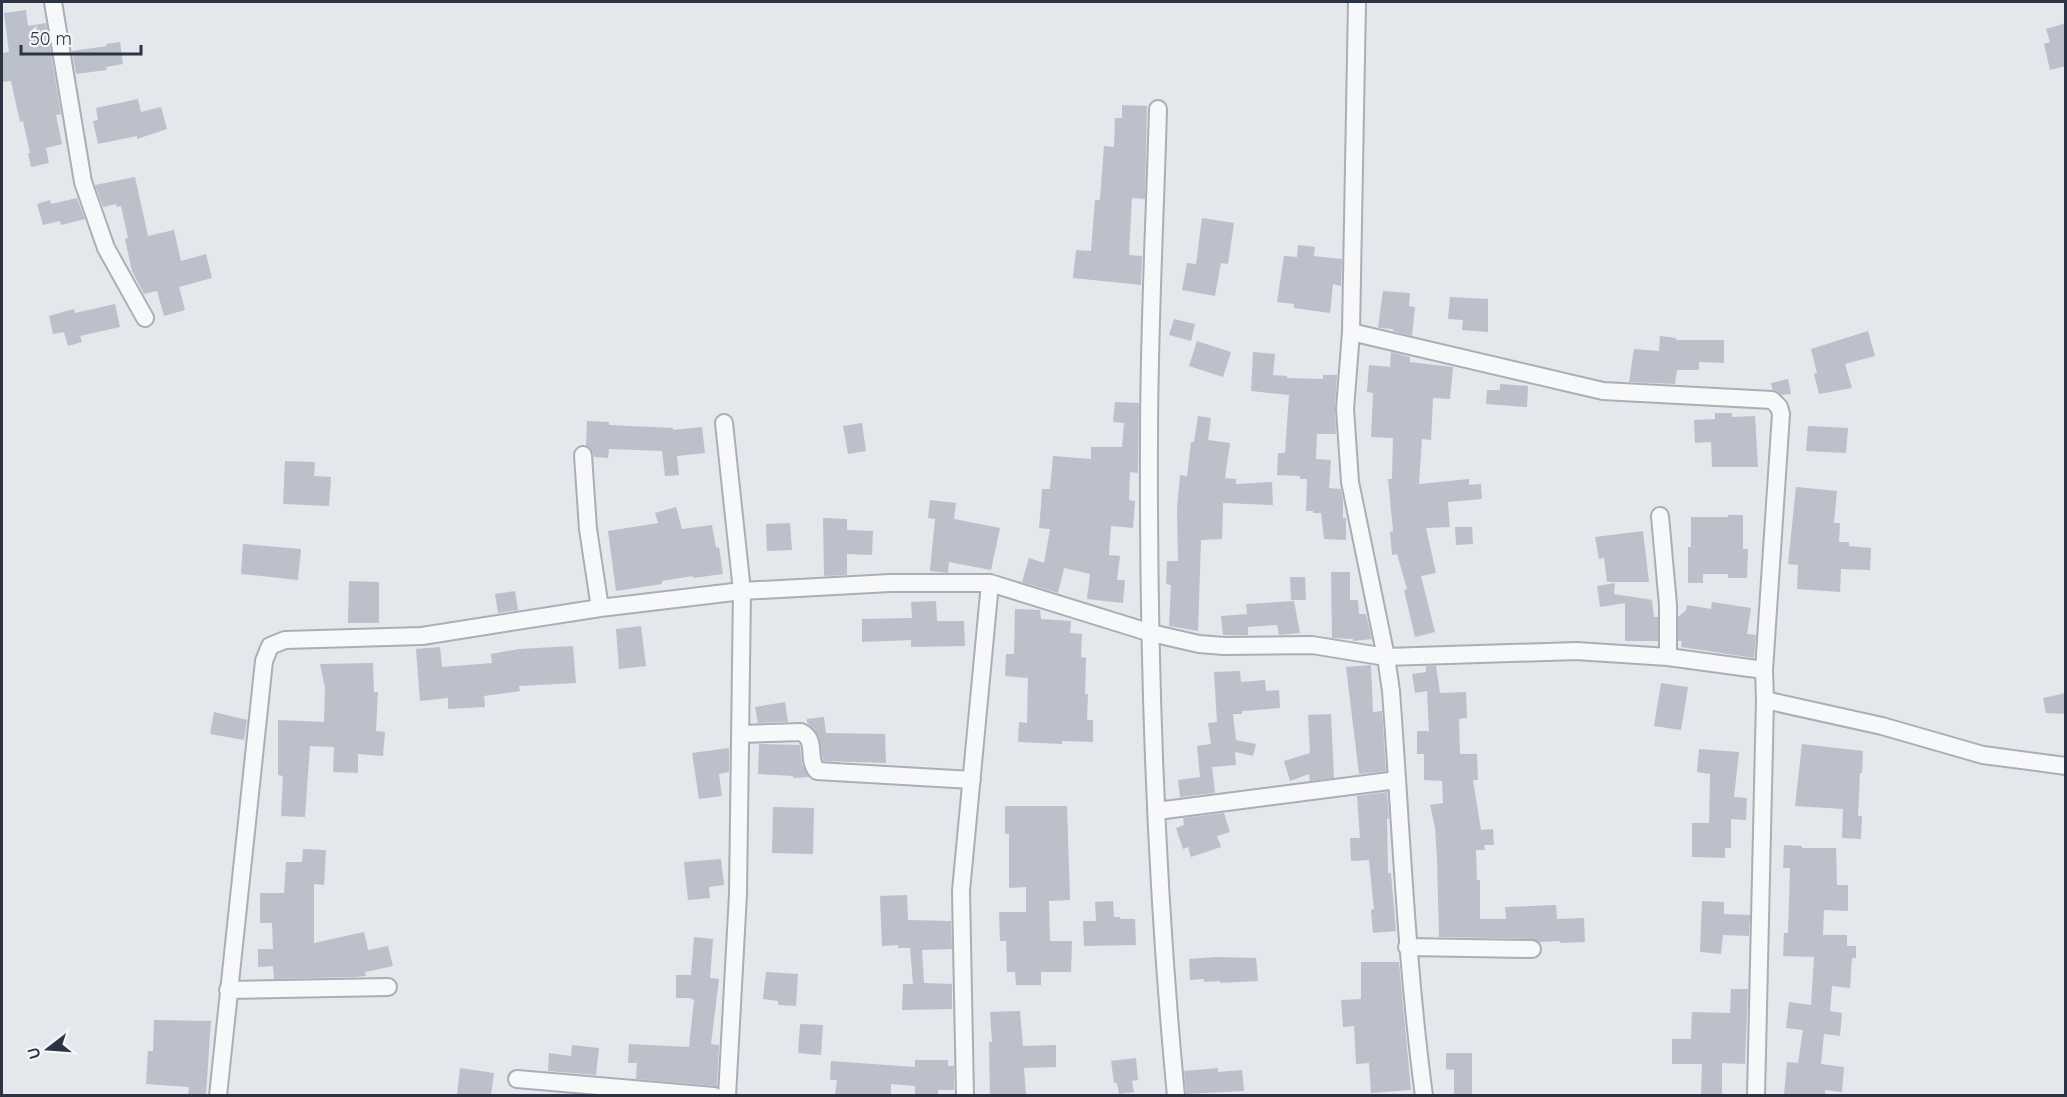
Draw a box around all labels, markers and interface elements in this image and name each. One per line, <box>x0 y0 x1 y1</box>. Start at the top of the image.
scale bar <box>21 18 141 56</box>
text: 50 m <box>30 27 72 50</box>
north arrow <box>18 1019 78 1079</box>
text: U <box>22 1045 45 1062</box>

